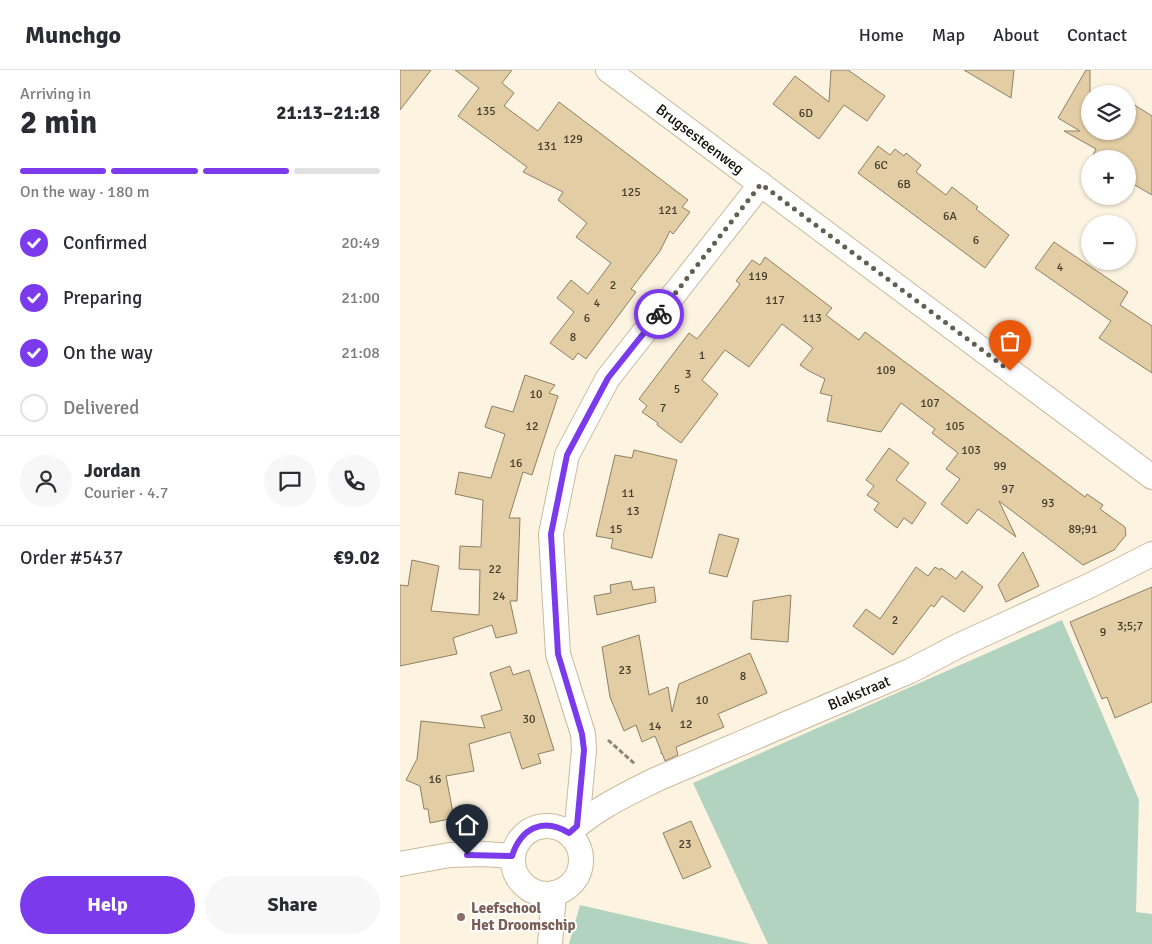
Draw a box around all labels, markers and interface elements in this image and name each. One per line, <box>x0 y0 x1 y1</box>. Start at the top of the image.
text: Munchgo <box>25 20 121 50</box>
text: Home <box>859 24 904 46</box>
text: Map <box>932 24 965 46</box>
text: About <box>993 24 1039 46</box>
text: Contact <box>1067 24 1127 46</box>
text: Arriving in <box>20 84 91 104</box>
map controls <box>1081 85 1136 270</box>
button: layers <box>1081 85 1136 140</box>
street label: Brugsesteenweg <box>653 100 748 178</box>
text: 21:13–21:18 <box>276 101 380 125</box>
text: 2 min <box>20 103 97 142</box>
house number: 135 <box>476 104 496 119</box>
house number: 6D <box>799 106 813 121</box>
house number: 129 <box>563 132 583 147</box>
house number: 131 <box>537 139 557 154</box>
button: + <box>1081 150 1136 205</box>
house number: 6C <box>874 158 888 173</box>
house number: 6B <box>897 177 911 192</box>
text: On the way · 180 m <box>20 182 150 202</box>
house number: 125 <box>621 185 641 200</box>
house number: 121 <box>658 203 678 218</box>
house number: 6A <box>943 209 958 224</box>
button: − <box>1081 215 1136 270</box>
icon: check <box>20 229 48 257</box>
text: Confirmed <box>63 231 147 255</box>
text: 20:49 <box>341 233 380 253</box>
house number: 6 <box>973 233 979 248</box>
house number: 4 <box>1057 260 1064 275</box>
house number: 119 <box>748 269 768 284</box>
house number: 2 <box>610 278 616 293</box>
icon: check <box>20 284 48 312</box>
text: Preparing <box>63 286 142 310</box>
text: 21:00 <box>341 288 380 308</box>
courier <box>634 289 684 339</box>
house number: 117 <box>765 293 785 308</box>
house number: 4 <box>594 296 601 311</box>
icon: bike <box>645 300 673 328</box>
house number: 6 <box>584 311 590 326</box>
house number: 113 <box>802 311 822 326</box>
pin <box>989 320 1031 371</box>
icon: bag <box>996 327 1024 355</box>
house number: 8 <box>570 330 576 345</box>
icon: check <box>20 339 48 367</box>
text: On the way <box>63 341 153 365</box>
text: 21:08 <box>341 343 380 363</box>
house number: 1 <box>699 348 705 363</box>
house number: 109 <box>876 363 896 378</box>
house number: 3 <box>685 367 691 382</box>
house number: 5 <box>674 382 680 397</box>
house number: 10 <box>530 387 542 402</box>
text: Delivered <box>63 396 139 420</box>
house number: 107 <box>920 396 940 411</box>
house number: 7 <box>660 401 666 416</box>
house number: 12 <box>526 419 538 434</box>
house number: 105 <box>945 419 965 434</box>
house number: 103 <box>961 443 981 458</box>
button: person <box>20 455 72 507</box>
button: chat <box>264 455 316 507</box>
button: phone <box>328 455 380 507</box>
house number: 16 <box>510 456 522 471</box>
text: Jordan <box>84 459 141 483</box>
house number: 99 <box>994 459 1006 474</box>
house number: 97 <box>1002 482 1014 497</box>
text: Courier · 4.7 <box>84 483 168 503</box>
house number: 11 <box>622 486 634 501</box>
house number: 93 <box>1042 496 1054 511</box>
house number: 13 <box>627 504 639 519</box>
house number: 15 <box>610 522 622 537</box>
house number: 89;91 <box>1068 522 1098 537</box>
text: Order #5437 <box>20 546 123 570</box>
text: €9.02 <box>334 546 380 570</box>
house number: 22 <box>489 562 501 577</box>
house number: 24 <box>493 589 506 604</box>
house number: 2 <box>892 613 898 628</box>
house number: 3;5;7 <box>1117 619 1143 634</box>
house number: 9 <box>1100 625 1106 640</box>
house number: 23 <box>619 663 631 678</box>
house number: 8 <box>740 669 746 684</box>
street label: Blakstraat <box>825 672 893 714</box>
house number: 10 <box>696 693 708 708</box>
house number: 30 <box>523 712 535 727</box>
house number: 12 <box>680 717 692 732</box>
house number: 14 <box>649 719 662 734</box>
house number: 16 <box>429 772 441 787</box>
pin <box>446 804 488 855</box>
icon: home <box>453 811 481 839</box>
house number: 23 <box>679 837 691 852</box>
button: Help <box>20 876 195 934</box>
button: Share <box>205 876 380 934</box>
place label: Leefschool Het Droomschip <box>471 899 576 934</box>
marker: Leefschool Het Droomschip <box>455 911 467 923</box>

